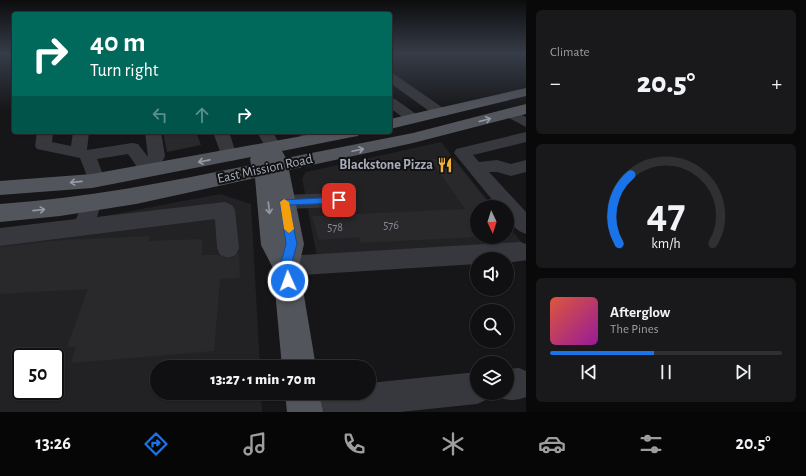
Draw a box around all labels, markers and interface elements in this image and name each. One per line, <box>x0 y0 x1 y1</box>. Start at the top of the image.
icon: right <box>24 28 76 80</box>
text: 40 m <box>90 29 146 57</box>
text: Climate <box>550 46 589 59</box>
text: Turn right <box>90 62 159 80</box>
text: 20.5° <box>637 68 695 98</box>
text: − <box>550 72 561 94</box>
text: + <box>771 72 782 94</box>
icon: left <box>149 104 171 126</box>
icon: ahead <box>191 104 213 126</box>
icon: right <box>233 104 255 126</box>
one-way arrow <box>478 115 491 123</box>
one-way arrow <box>351 145 364 153</box>
street label: East Mission Road <box>216 152 314 186</box>
restaurant icon: Blackstone Pizza <box>436 156 454 174</box>
one-way arrow <box>198 157 211 165</box>
place label: Blackstone Pizza <box>339 158 433 172</box>
one-way arrow <box>70 179 83 186</box>
pin <box>322 183 356 217</box>
icon: arrive <box>328 189 350 211</box>
text: 47 <box>647 194 685 235</box>
north arrow <box>470 200 514 244</box>
map controls <box>470 200 514 400</box>
one-way arrow <box>265 201 273 214</box>
one-way arrow <box>32 206 45 214</box>
house number: 576 <box>383 219 399 231</box>
house number: 578 <box>327 221 343 233</box>
text: km/h <box>651 237 681 251</box>
button: sound <box>470 252 514 296</box>
position arrow <box>267 260 309 302</box>
button: search <box>470 304 514 348</box>
text: Afterglow <box>610 305 670 320</box>
text: The Pines <box>610 323 659 336</box>
speed limit sign: 50 <box>12 348 64 400</box>
button: layers <box>470 356 514 400</box>
icon: previous <box>578 361 600 383</box>
icon: pause <box>655 361 677 383</box>
icon: next <box>732 361 754 383</box>
text: 13:27 · 1 min · 70 m <box>210 372 316 387</box>
icon: directions <box>142 430 170 458</box>
icon: music <box>241 430 269 458</box>
icon: phone <box>340 430 368 458</box>
icon: climate <box>439 430 467 458</box>
icon: car <box>538 430 566 458</box>
icon: filters <box>637 430 665 458</box>
text: 13:26 <box>35 435 71 453</box>
text: 20.5° <box>735 435 770 453</box>

